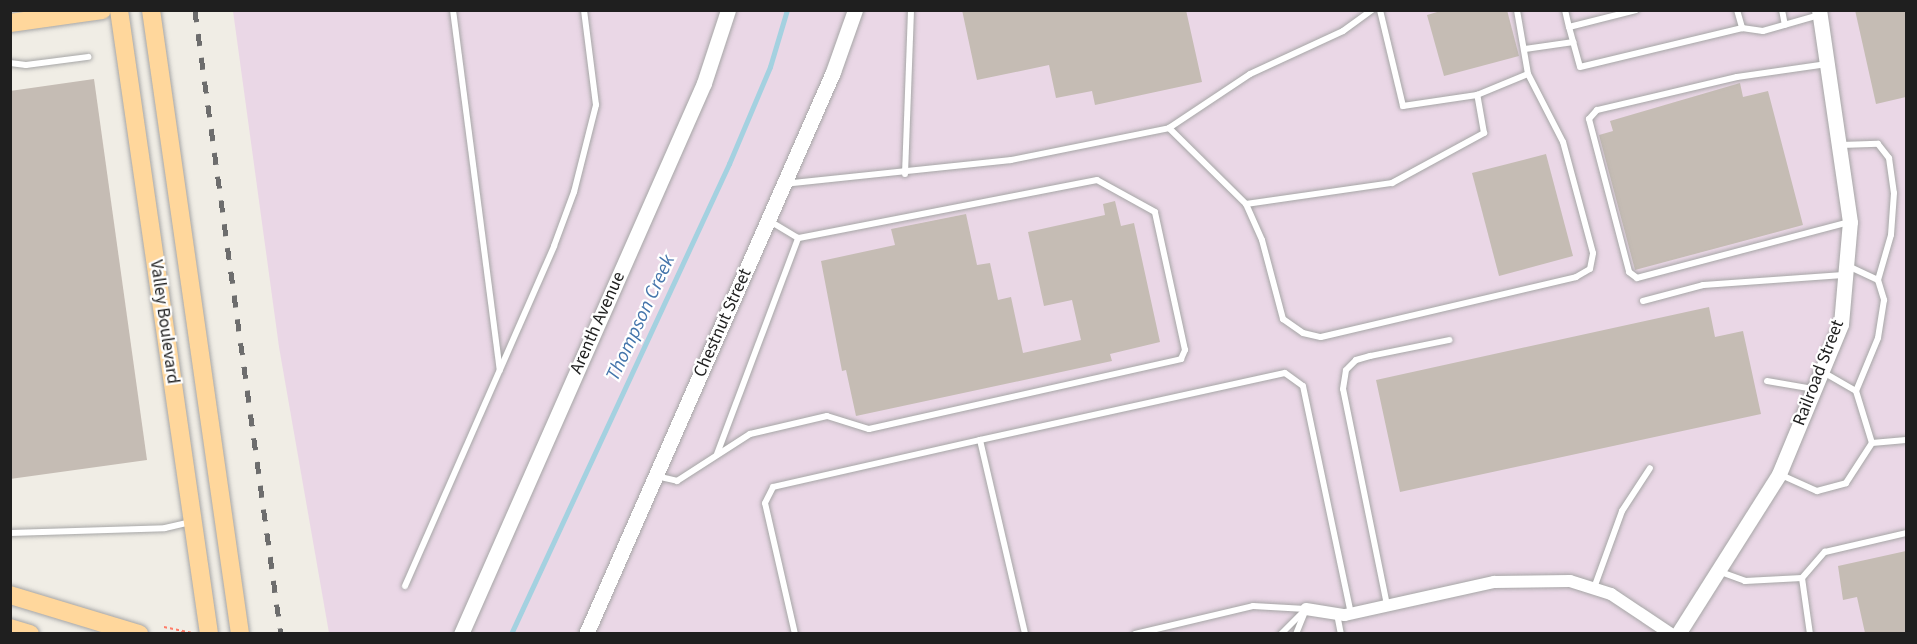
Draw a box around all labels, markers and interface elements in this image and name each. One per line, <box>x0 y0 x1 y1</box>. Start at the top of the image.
water label: Thompson Creek <box>601 251 681 385</box>
street label: Valley Boulevard <box>145 259 183 385</box>
street label: Chestnut Street <box>689 265 757 381</box>
street label: Arenth Avenue <box>566 269 630 377</box>
street label: Railroad Street <box>1789 317 1849 429</box>

